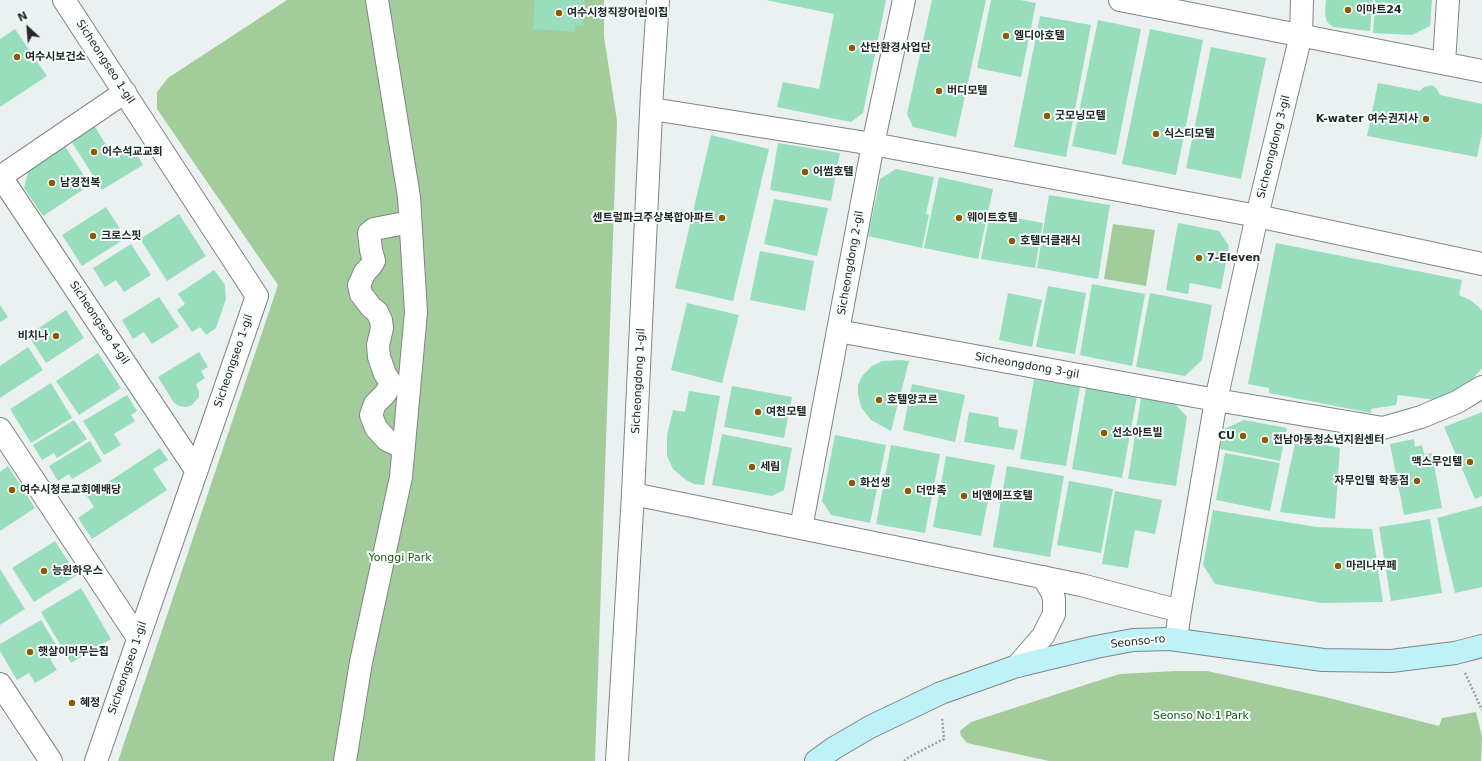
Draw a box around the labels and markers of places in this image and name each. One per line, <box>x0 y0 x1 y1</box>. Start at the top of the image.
place label: 이마트24 <box>1356 3 1402 17</box>
marker: 이마트24 <box>1343 5 1353 15</box>
place label: 여수시청직장어린이집 <box>567 6 668 20</box>
marker: 여수시청직장어린이집 <box>554 8 564 18</box>
place label: 엘디아호텔 <box>1014 29 1065 43</box>
marker: 엘디아호텔 <box>1001 31 1011 41</box>
place label: 산단환경사업단 <box>860 41 931 55</box>
marker: 산단환경사업단 <box>847 43 857 53</box>
place label: 여수시보건소 <box>25 50 86 64</box>
marker: 여수시보건소 <box>12 52 22 62</box>
place label: 버디모텔 <box>947 84 987 98</box>
marker: 버디모텔 <box>934 86 944 96</box>
place label: 굿모닝모텔 <box>1055 109 1106 123</box>
marker: 굿모닝모텔 <box>1042 111 1052 121</box>
place label: K-water 여수권지사 <box>1316 112 1418 126</box>
marker: K-water 여수권지사 <box>1421 114 1431 124</box>
place label: 식스티모텔 <box>1164 127 1215 141</box>
marker: 식스티모텔 <box>1151 129 1161 139</box>
place label: 어수석교교회 <box>102 145 163 159</box>
marker: 어수석교교회 <box>89 147 99 157</box>
place label: 어썸호텔 <box>813 165 853 179</box>
marker: 어썸호텔 <box>800 167 810 177</box>
place label: 남경전복 <box>60 176 100 190</box>
marker: 남경전복 <box>47 178 57 188</box>
place label: 센트럴파크주상복합아파트 <box>593 211 714 225</box>
place label: 웨이트호텔 <box>967 211 1018 225</box>
marker: 센트럴파크주상복합아파트 <box>717 213 727 223</box>
marker: 웨이트호텔 <box>954 213 964 223</box>
place label: 크로스핏 <box>101 229 141 243</box>
marker: 크로스핏 <box>88 231 98 241</box>
place label: 호텔더클래식 <box>1020 234 1081 248</box>
marker: 호텔더클래식 <box>1007 236 1017 246</box>
place label: 7-Eleven <box>1207 251 1260 265</box>
marker: 7-Eleven <box>1194 253 1204 263</box>
place label: 비치나 <box>18 329 48 343</box>
marker: 비치나 <box>51 331 61 341</box>
place label: 호텔앙코르 <box>887 393 938 407</box>
marker: 호텔앙코르 <box>874 395 884 405</box>
place label: 여천모텔 <box>766 405 806 419</box>
marker: 여천모텔 <box>753 407 763 417</box>
place label: 선소아트빌 <box>1112 426 1163 440</box>
marker: 선소아트빌 <box>1099 428 1109 438</box>
place label: CU <box>1218 429 1235 443</box>
marker: CU <box>1238 431 1248 441</box>
place label: 전남아동청소년지원센터 <box>1273 433 1384 447</box>
marker: 전남아동청소년지원센터 <box>1260 435 1270 445</box>
place label: 맥스무인텔 <box>1411 455 1462 469</box>
marker: 맥스무인텔 <box>1465 457 1475 467</box>
place label: 세림 <box>760 460 780 474</box>
marker: 세림 <box>747 462 757 472</box>
place label: 자무인텔 학동점 <box>1334 474 1409 488</box>
place label: 화선생 <box>860 476 890 490</box>
marker: 자무인텔 학동점 <box>1412 476 1422 486</box>
marker: 화선생 <box>847 478 857 488</box>
place label: 여수시청로교회예배당 <box>20 483 121 497</box>
place label: 더만족 <box>916 484 946 498</box>
marker: 여수시청로교회예배당 <box>7 485 17 495</box>
marker: 더만족 <box>903 486 913 496</box>
place label: 비앤에프호텔 <box>972 489 1033 503</box>
marker: 비앤에프호텔 <box>959 491 969 501</box>
place label: 마리나부페 <box>1346 559 1397 573</box>
marker: 마리나부페 <box>1333 561 1343 571</box>
place label: 능원하우스 <box>52 564 103 578</box>
marker: 능원하우스 <box>39 566 49 576</box>
place label: 햇살이머무는집 <box>38 645 109 659</box>
marker: 햇살이머무는집 <box>25 647 35 657</box>
place label: 혜정 <box>80 696 100 710</box>
marker: 혜정 <box>67 698 77 708</box>

